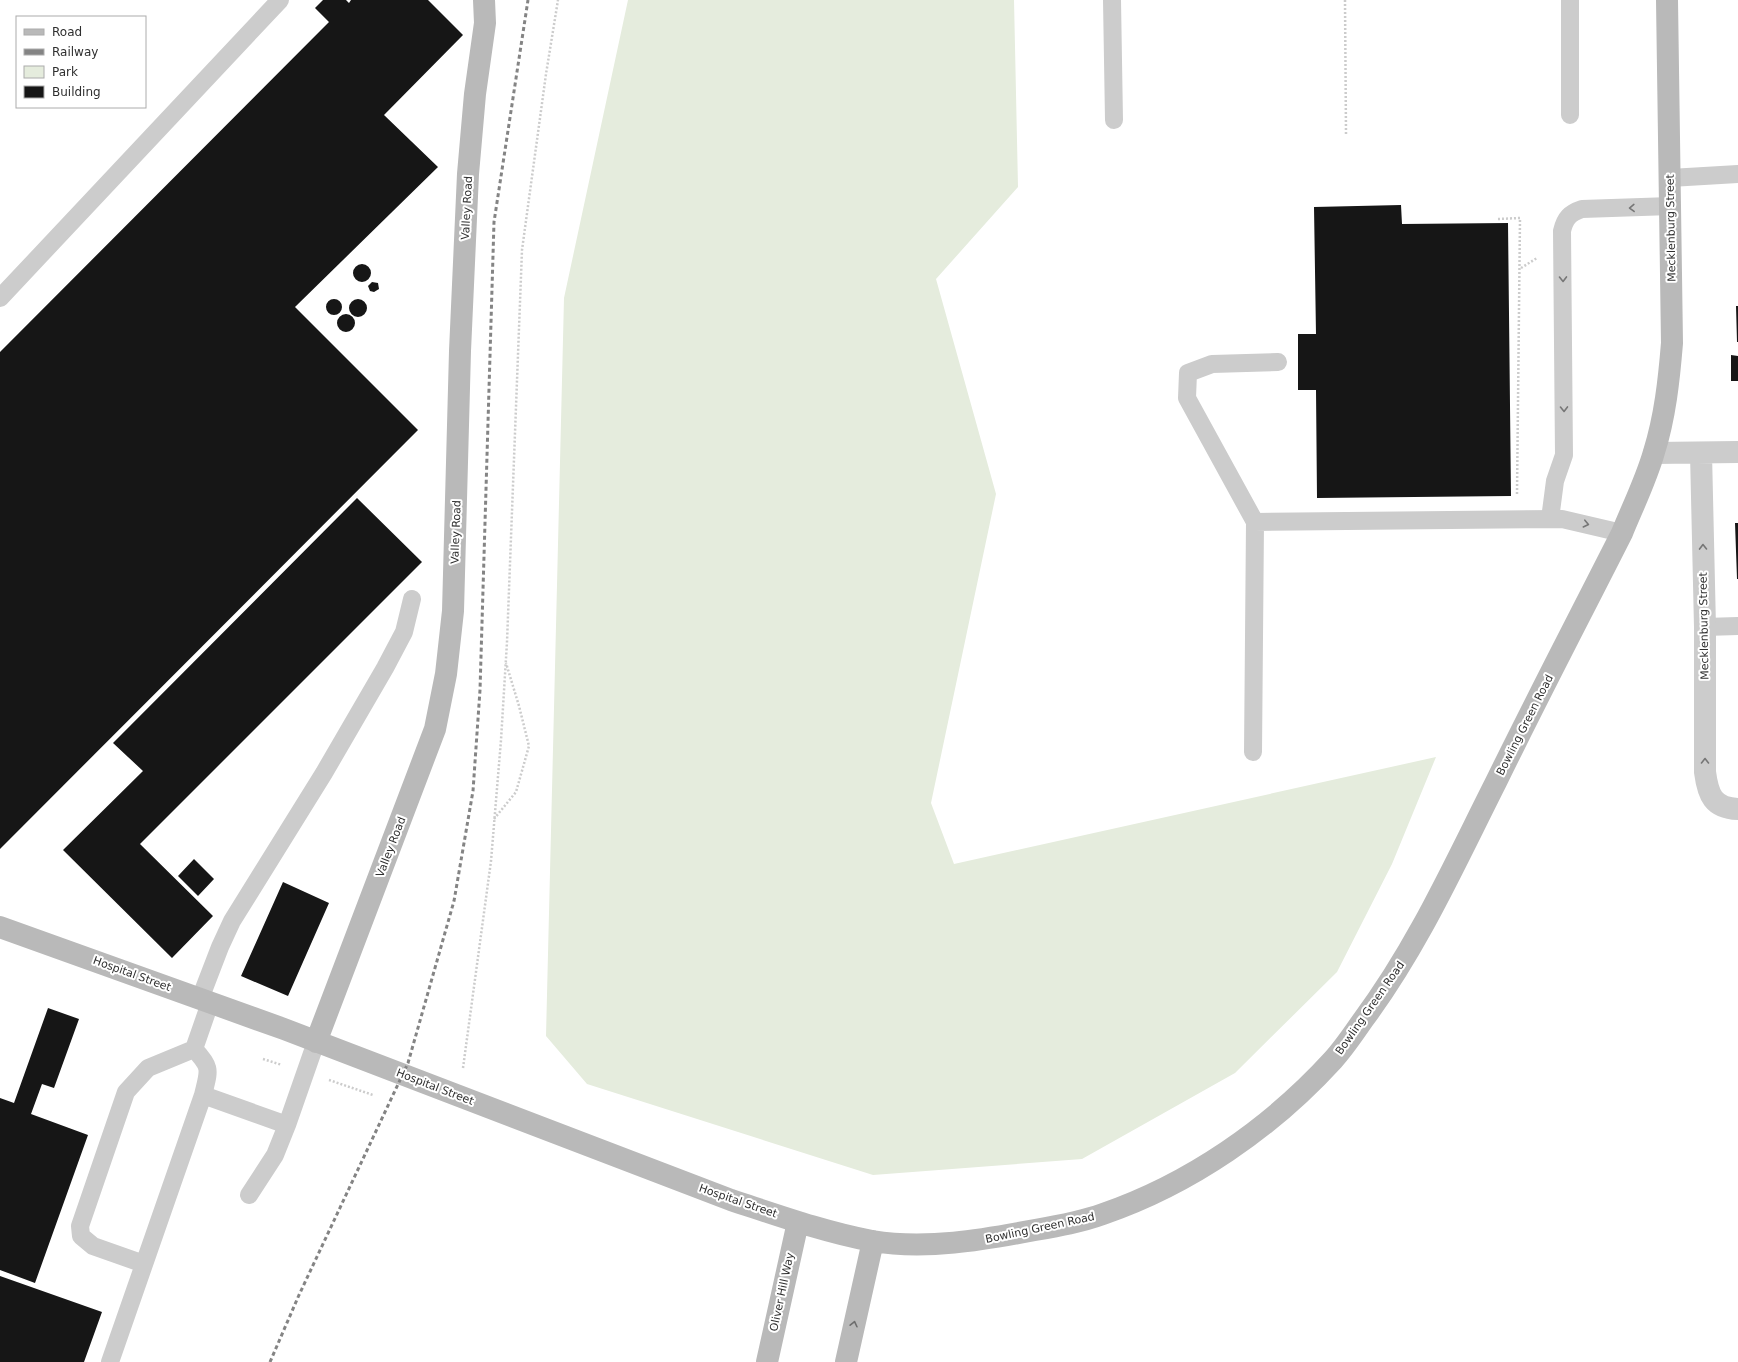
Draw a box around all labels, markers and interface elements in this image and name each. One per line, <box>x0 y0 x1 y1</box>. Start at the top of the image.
legend <box>16 16 146 108</box>
text: Road <box>52 25 82 39</box>
text: Railway <box>52 45 98 59</box>
text: Park <box>52 65 78 79</box>
text: Building <box>52 85 101 99</box>
street label: Mecklenburg Street <box>1664 173 1678 282</box>
street label: Valley Road <box>459 176 475 240</box>
one-way arrow <box>1629 203 1635 212</box>
one-way arrow <box>1559 276 1567 282</box>
one-way arrow <box>1560 406 1568 412</box>
street label: Valley Road <box>448 500 464 564</box>
one-way arrow <box>1583 520 1589 528</box>
one-way arrow <box>1698 544 1707 550</box>
street label: Mecklenburg Street <box>1697 571 1711 680</box>
street label: Bowling Green Road <box>1494 672 1556 778</box>
one-way arrow <box>1701 758 1709 764</box>
street label: Valley Road <box>373 815 409 879</box>
street label: Hospital Street <box>91 954 173 994</box>
street label: Bowling Green Road <box>1333 959 1407 1057</box>
street label: Hospital Street <box>394 1066 476 1108</box>
street label: Hospital Street <box>697 1182 779 1221</box>
street label: Bowling Green Road <box>984 1210 1096 1246</box>
street label: Oliver Hill Way <box>767 1251 797 1333</box>
one-way arrow <box>850 1321 858 1327</box>

